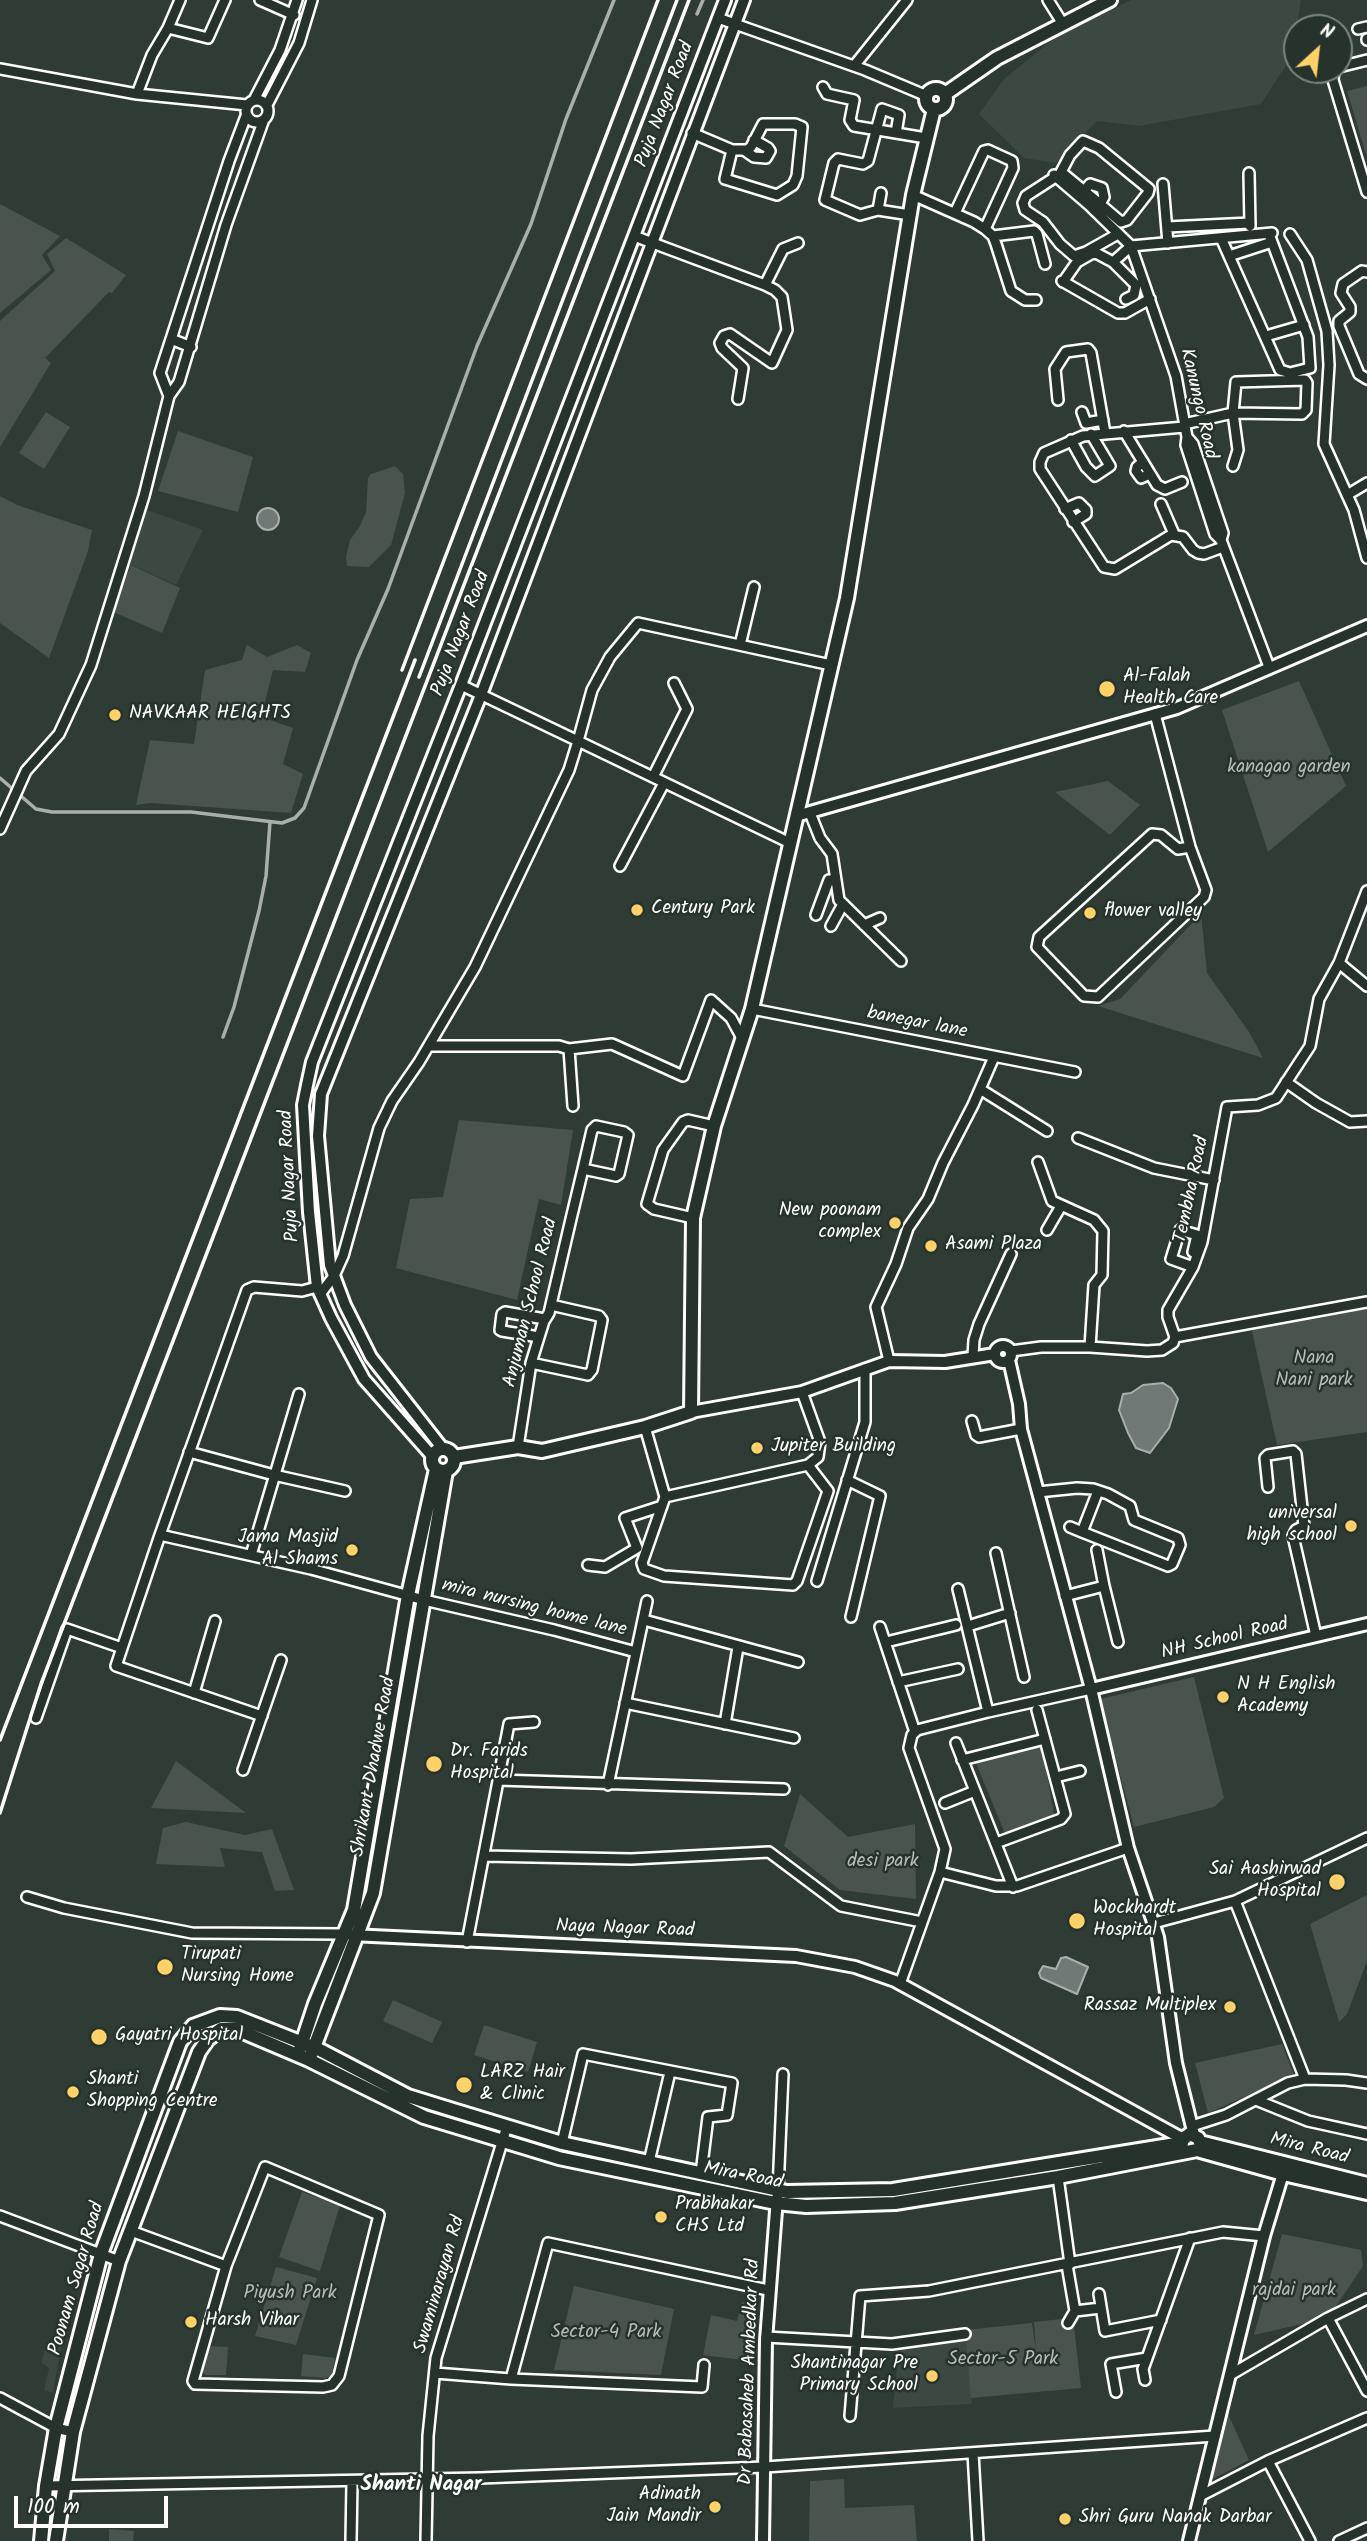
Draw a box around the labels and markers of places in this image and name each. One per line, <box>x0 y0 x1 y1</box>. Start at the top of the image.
place label: Al-Falah Health Care <box>1123 667 1218 711</box>
marker: Al-Falah Health Care <box>1097 679 1117 699</box>
place label: NAVKAAR HEIGHTS <box>129 704 291 726</box>
marker: NAVKAAR HEIGHTS <box>107 707 123 723</box>
place label: Century Park <box>651 899 755 921</box>
marker: Century Park <box>629 902 645 918</box>
place label: flower valley <box>1104 902 1202 924</box>
marker: flower valley <box>1082 905 1098 921</box>
place label: New poonam complex <box>779 1201 881 1245</box>
marker: New poonam complex <box>887 1215 903 1231</box>
place label: Asami Plaza <box>945 1235 1042 1257</box>
marker: Asami Plaza <box>923 1238 939 1254</box>
place label: Jupiter Building <box>771 1437 896 1459</box>
marker: Jupiter Building <box>749 1440 765 1456</box>
place label: universal high school <box>1247 1504 1337 1548</box>
marker: universal high school <box>1343 1518 1359 1534</box>
place label: Jama Masjid Al Shams <box>238 1528 338 1572</box>
marker: Jama Masjid Al Shams <box>344 1542 360 1558</box>
place label: N H English Academy <box>1237 1675 1336 1719</box>
marker: N H English Academy <box>1215 1689 1231 1705</box>
place label: Dr. Farids Hospital <box>450 1742 528 1786</box>
marker: Dr. Farids Hospital <box>424 1754 444 1774</box>
place label: Sai Aashirwad Hospital <box>1209 1860 1321 1904</box>
marker: Sai Aashirwad Hospital <box>1327 1872 1347 1892</box>
place label: Wockhardt Hospital <box>1093 1899 1176 1943</box>
marker: Wockhardt Hospital <box>1067 1911 1087 1931</box>
place label: Tirupati Nursing Home <box>181 1945 294 1989</box>
marker: Tirupati Nursing Home <box>155 1957 175 1977</box>
place label: Rassaz Multiplex <box>1084 1996 1216 2018</box>
marker: Rassaz Multiplex <box>1222 1999 1238 2015</box>
place label: Gayatri Hospital <box>115 2026 243 2048</box>
marker: Gayatri Hospital <box>89 2027 109 2047</box>
place label: LARZ Hair & Clinic <box>480 2063 565 2107</box>
place label: Shanti Shopping Centre <box>87 2070 218 2114</box>
marker: LARZ Hair & Clinic <box>454 2075 474 2095</box>
marker: Shanti Shopping Centre <box>65 2084 81 2100</box>
place label: Prabhakar CHS Ltd <box>675 2195 754 2239</box>
marker: Prabhakar CHS Ltd <box>653 2209 669 2225</box>
place label: Harsh Vihar <box>205 2311 299 2333</box>
marker: Harsh Vihar <box>183 2314 199 2330</box>
place label: Shantinagar Pre Primary School <box>791 2354 918 2398</box>
marker: Shantinagar Pre Primary School <box>924 2368 940 2384</box>
place label: Adinath Jain Mandir <box>607 2485 701 2529</box>
marker: Adinath Jain Mandir <box>707 2499 723 2515</box>
place label: Shri Guru Nanak Darbar <box>1079 2508 1271 2530</box>
marker: Shri Guru Nanak Darbar <box>1057 2511 1073 2527</box>

